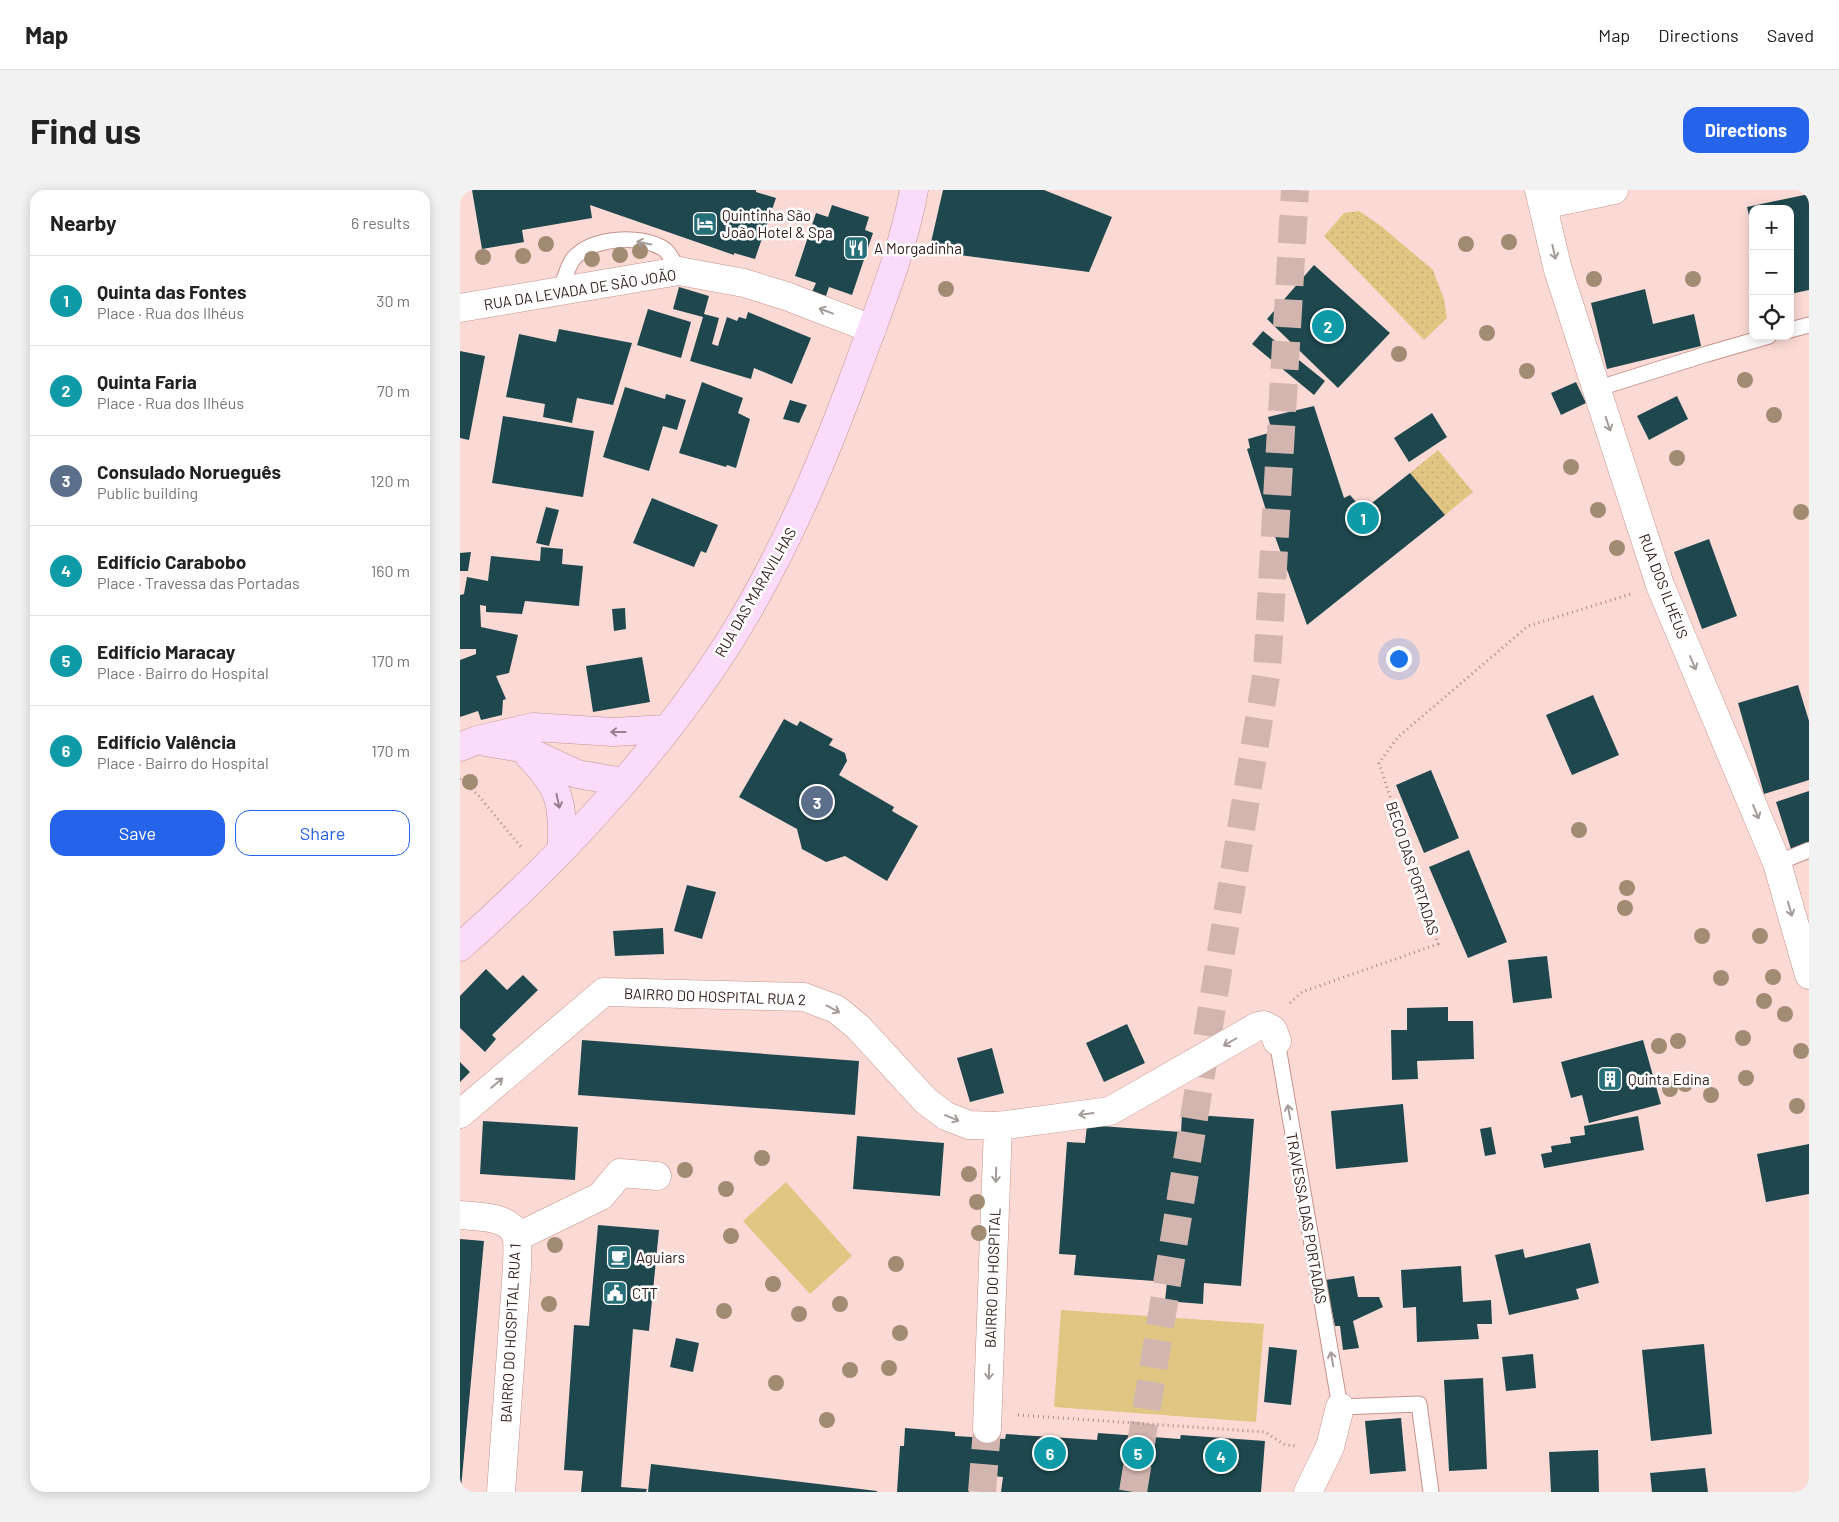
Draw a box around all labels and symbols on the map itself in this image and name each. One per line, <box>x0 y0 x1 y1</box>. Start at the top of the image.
place label: Quintinha São João Hotel & Spa <box>722 206 833 241</box>
hotel icon: Quintinha São João Hotel & Spa <box>692 211 718 237</box>
restaurant icon: A Morgadinha <box>843 235 869 261</box>
one-way arrow <box>636 238 652 247</box>
place label: A Morgadinha <box>874 239 962 257</box>
one-way arrow <box>1550 244 1559 260</box>
street label: RUA DA LEVADA DE SÃO JOÃO <box>482 265 678 313</box>
one-way arrow <box>819 306 834 315</box>
pin: 2 <box>1312 307 1344 345</box>
one-way arrow <box>1603 416 1613 432</box>
pin: 1 <box>1347 499 1379 537</box>
street label: RUA DAS MARAVILHAS <box>711 524 799 660</box>
street label: RUA DOS ILHÉUS <box>1636 531 1692 641</box>
your location <box>1386 646 1412 672</box>
one-way arrow <box>1689 654 1698 670</box>
one-way arrow <box>610 727 626 737</box>
pin: 3 <box>801 783 833 821</box>
one-way arrow <box>554 793 563 809</box>
street label: BECO DAS PORTADAS <box>1383 799 1443 937</box>
one-way arrow <box>1752 804 1761 819</box>
one-way arrow <box>1786 901 1796 917</box>
street label: BAIRRO DO HOSPITAL RUA 2 <box>624 984 806 1008</box>
one-way arrow <box>826 1004 841 1014</box>
one-way arrow <box>1224 1038 1238 1048</box>
building icon: Quinta Edina <box>1597 1066 1623 1092</box>
place label: Quinta Edina <box>1628 1070 1710 1088</box>
one-way arrow <box>490 1077 503 1088</box>
one-way arrow <box>1283 1105 1293 1121</box>
one-way arrow <box>1079 1109 1095 1119</box>
one-way arrow <box>944 1114 959 1123</box>
street label: TRAVESSA DAS PORTADAS <box>1283 1131 1331 1305</box>
one-way arrow <box>992 1167 1001 1183</box>
street label: BAIRRO DO HOSPITAL <box>981 1208 1003 1348</box>
street label: BAIRRO DO HOSPITAL RUA 1 <box>496 1243 524 1423</box>
cafe icon: Aguiars <box>606 1244 632 1270</box>
place label: Aguiars <box>636 1248 685 1266</box>
public building icon: CTT <box>602 1280 628 1306</box>
place label: CTT <box>632 1284 658 1302</box>
one-way arrow <box>1326 1351 1336 1367</box>
one-way arrow <box>984 1364 993 1380</box>
pin: 6 <box>1034 1434 1066 1472</box>
pin: 5 <box>1122 1434 1154 1472</box>
pin: 4 <box>1205 1437 1237 1475</box>

